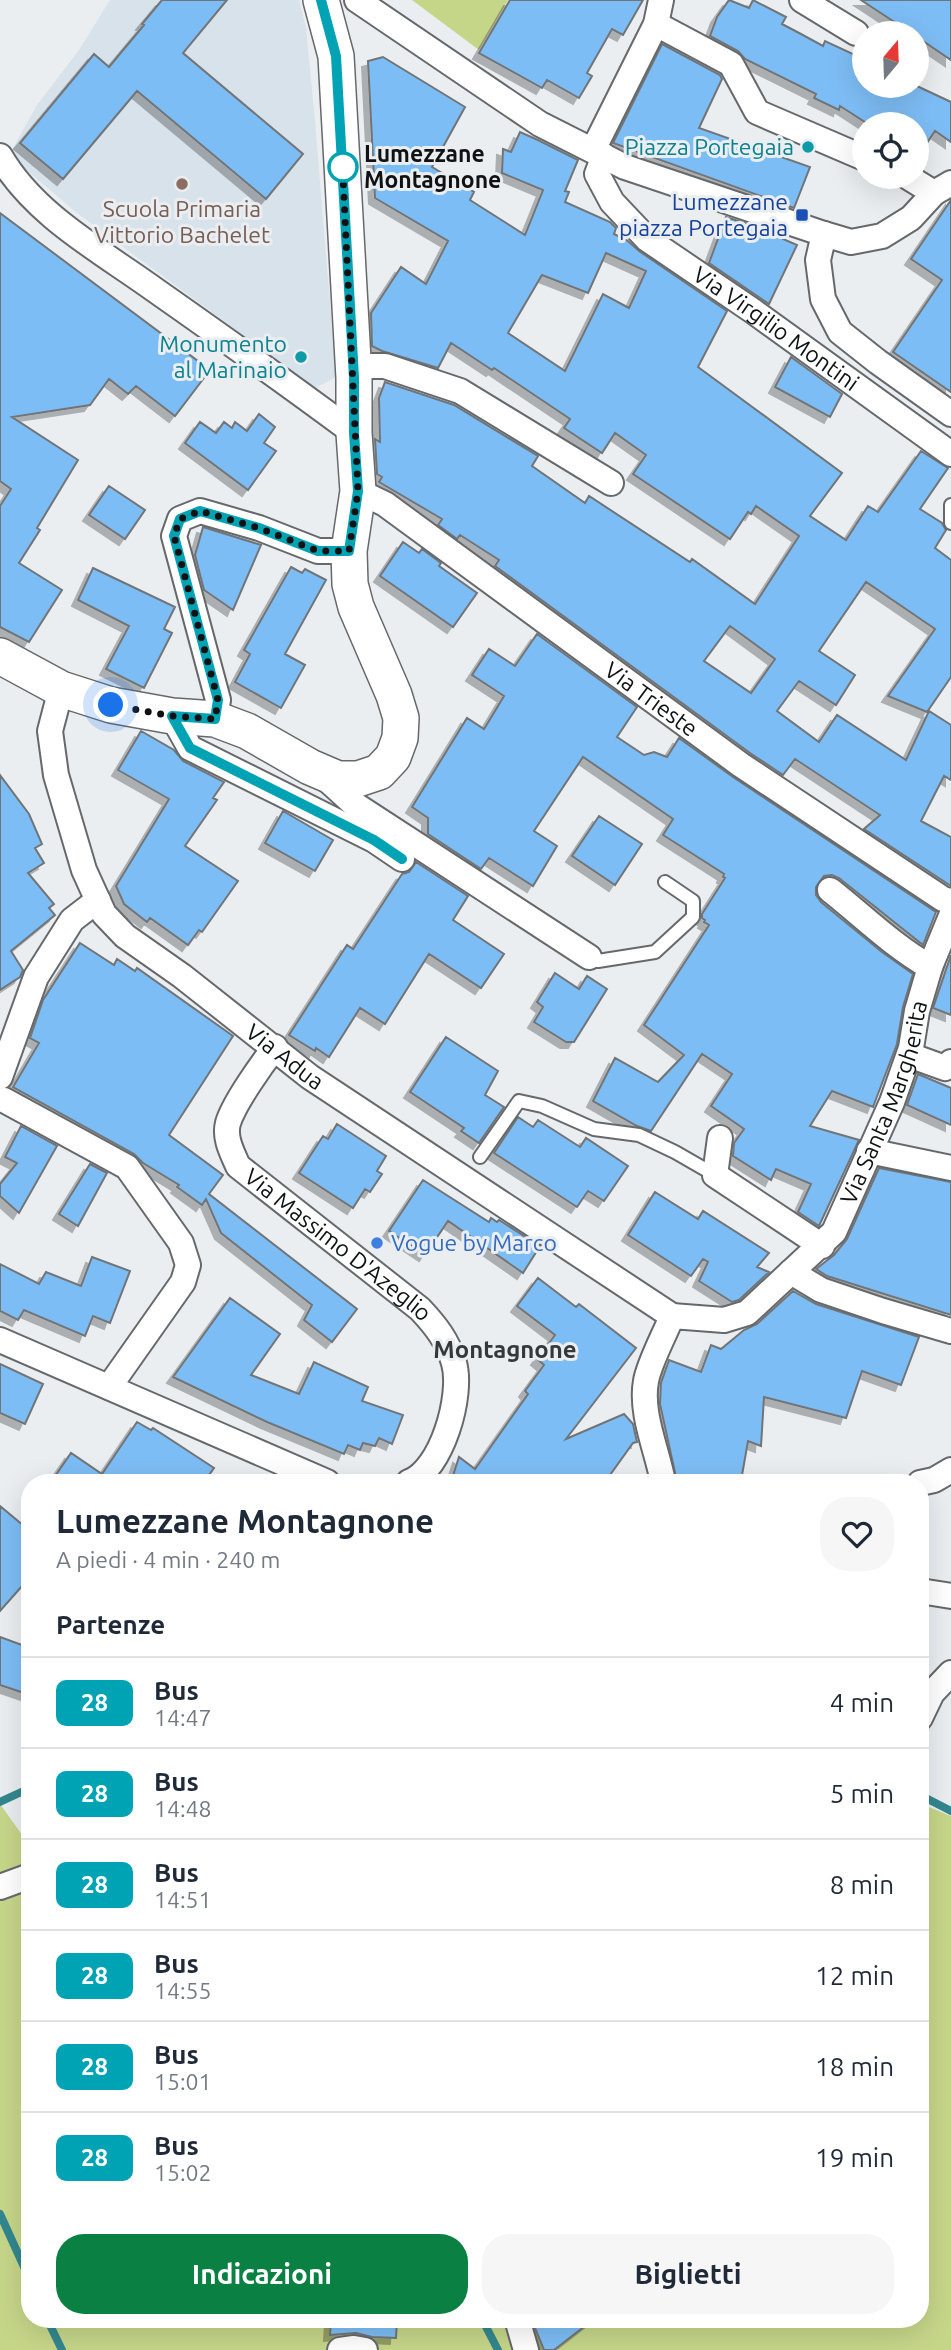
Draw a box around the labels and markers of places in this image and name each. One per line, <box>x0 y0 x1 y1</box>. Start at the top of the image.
place label: Piazza Portegaia <box>625 134 794 159</box>
marker: Piazza Portegaia <box>800 139 816 155</box>
place label: Lumezzane Montagnone <box>364 141 501 192</box>
marker: Lumezzane Montagnone <box>328 152 358 182</box>
marker: Scuola Primaria Vittorio Bachelet <box>174 176 190 192</box>
place label: Lumezzane piazza Portegaia <box>619 189 788 240</box>
place label: Scuola Primaria Vittorio Bachelet <box>94 196 270 247</box>
marker: Lumezzane piazza Portegaia <box>794 207 810 223</box>
place label: Monumento al Marinaio <box>159 331 287 382</box>
marker: Monumento al Marinaio <box>293 349 309 365</box>
place label: Vogue by Marco <box>391 1230 557 1255</box>
marker: Vogue by Marco <box>369 1235 385 1251</box>

